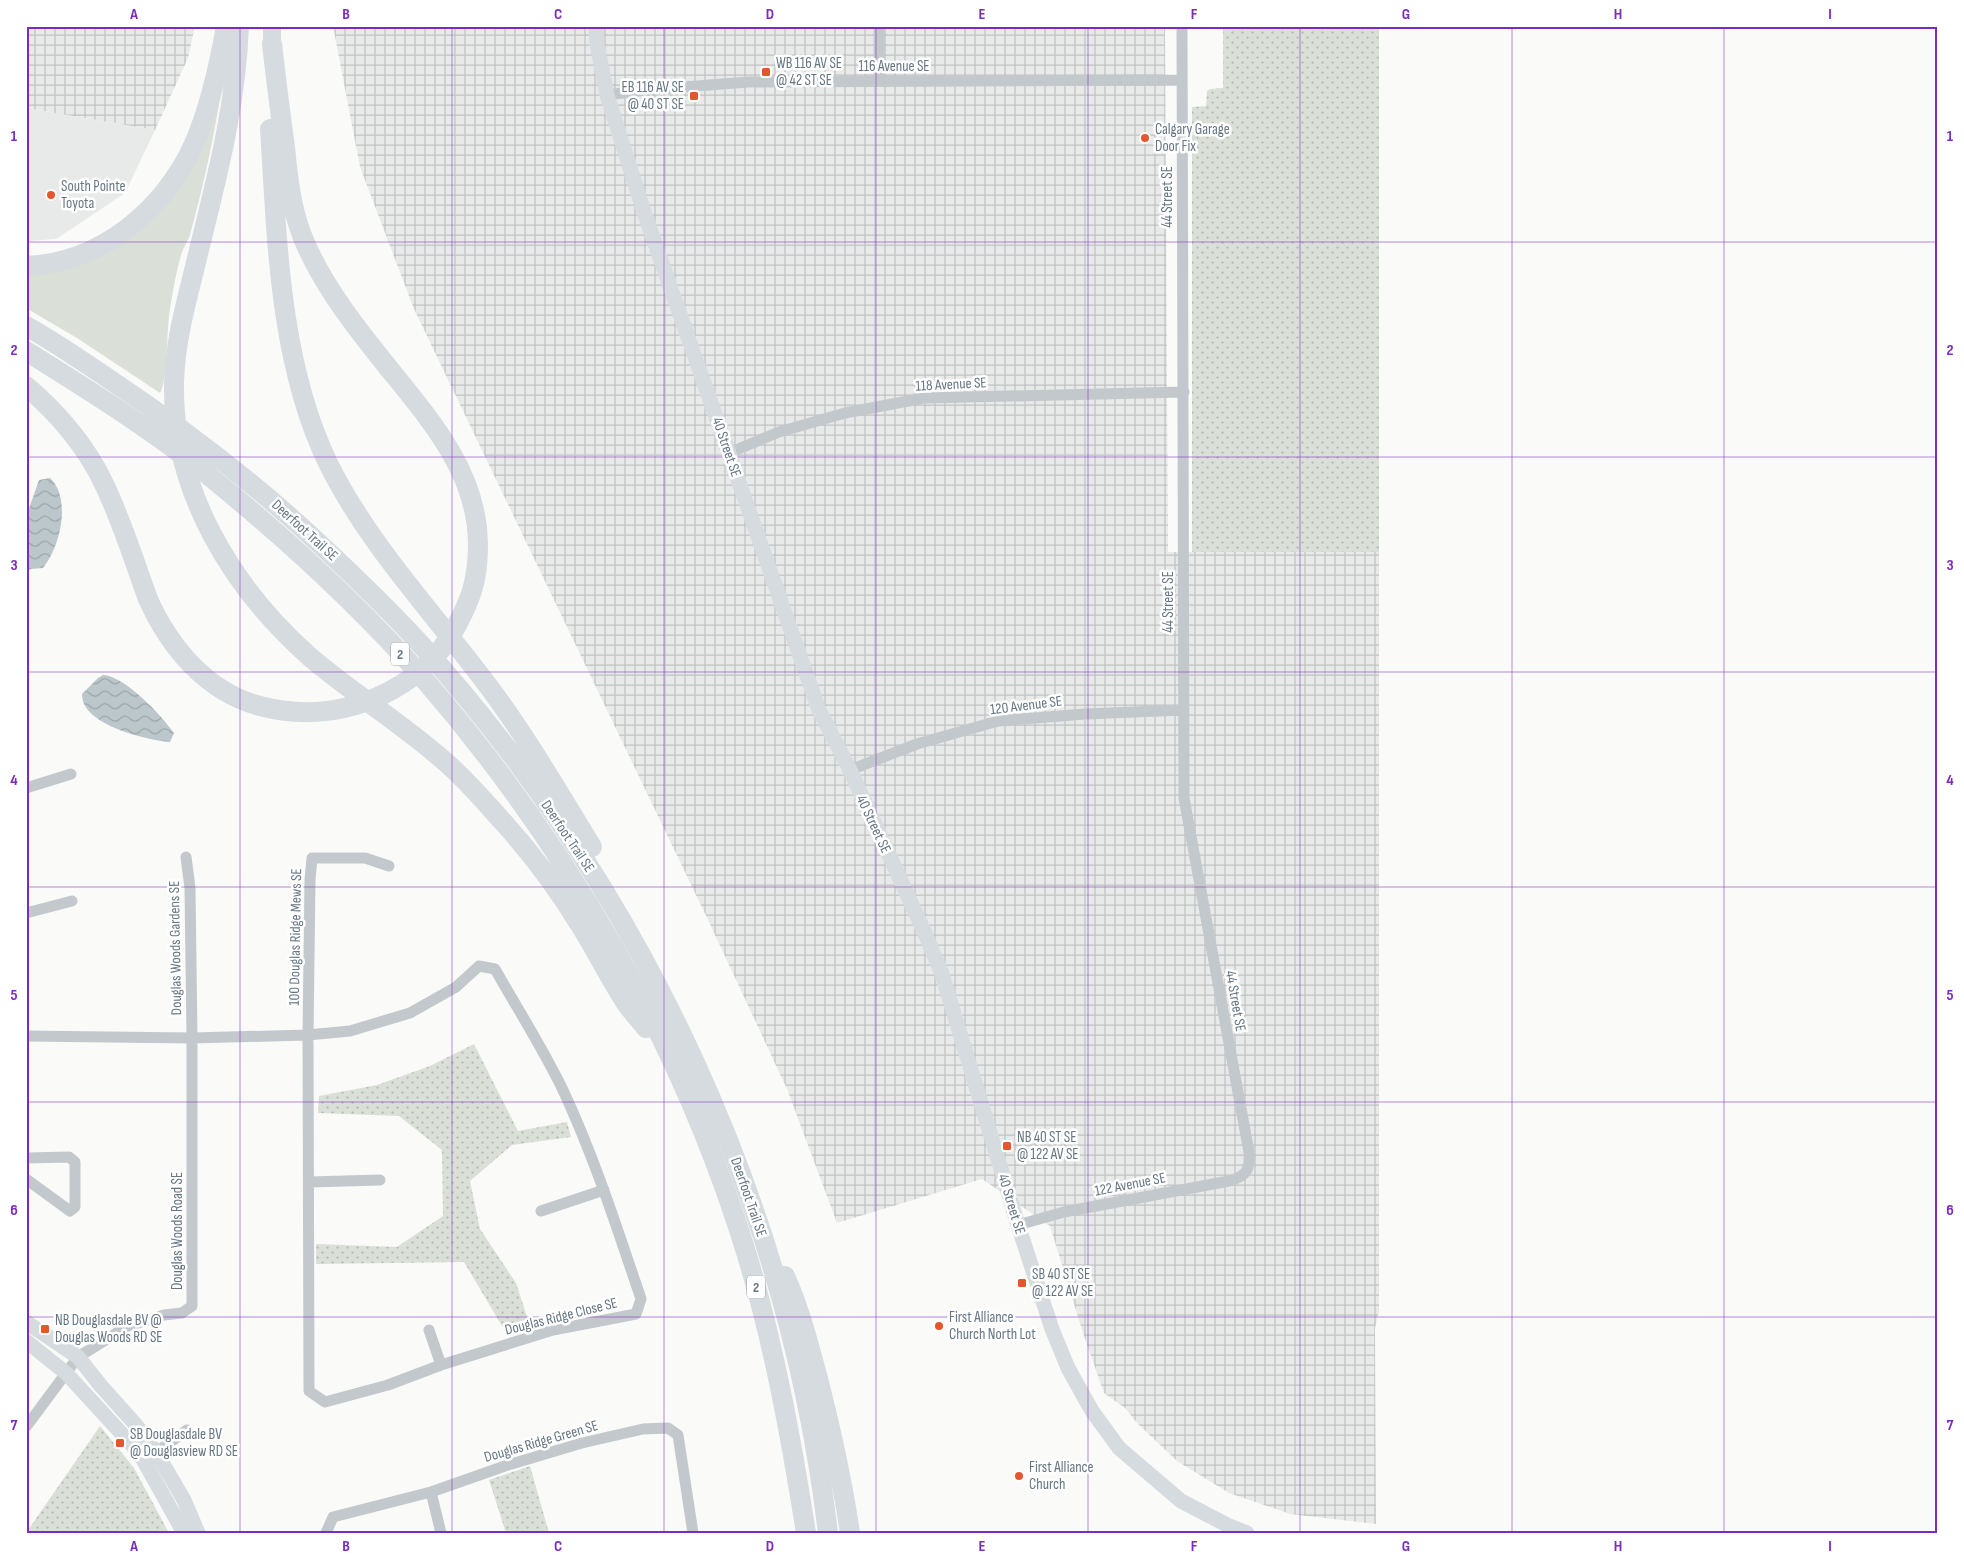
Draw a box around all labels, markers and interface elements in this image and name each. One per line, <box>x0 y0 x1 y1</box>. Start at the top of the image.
text: A <box>129 5 138 24</box>
text: B <box>342 5 350 24</box>
text: C <box>554 5 562 24</box>
text: D <box>766 5 774 24</box>
text: E <box>979 5 986 24</box>
text: F <box>1191 5 1198 24</box>
text: G <box>1402 5 1410 24</box>
text: H <box>1614 5 1622 24</box>
text: I <box>1828 5 1832 24</box>
place label: WB 116 AV SE @ 42 ST SE <box>776 54 842 90</box>
street label: 116 Avenue SE <box>858 57 930 76</box>
marker: WB 116 AV SE @ 42 ST SE <box>760 66 772 78</box>
place label: EB 116 AV SE @ 40 ST SE <box>622 78 684 114</box>
marker: EB 116 AV SE @ 40 ST SE <box>688 90 700 102</box>
place label: Calgary Garage Door Fix <box>1155 120 1230 156</box>
text: 1 <box>11 127 18 146</box>
text: 1 <box>1947 127 1954 146</box>
marker: Calgary Garage Door Fix <box>1139 132 1151 144</box>
street label: 44 Street SE <box>1158 166 1177 228</box>
place label: South Pointe Toyota <box>61 177 126 213</box>
marker: South Pointe Toyota <box>45 189 57 201</box>
text: 2 <box>10 341 18 360</box>
text: 2 <box>1946 341 1954 360</box>
street label: 118 Avenue SE <box>915 373 987 396</box>
street label: 40 Street SE <box>707 415 746 480</box>
street label: Deerfoot Trail SE <box>268 496 342 565</box>
text: 3 <box>10 556 18 575</box>
text: 3 <box>1946 556 1954 575</box>
street label: 44 Street SE <box>1159 571 1178 633</box>
road number: 2 <box>391 642 409 666</box>
street label: 120 Avenue SE <box>989 692 1063 719</box>
text: 4 <box>10 771 18 790</box>
text: 4 <box>1946 771 1954 790</box>
street label: 40 Street SE <box>852 792 895 856</box>
street label: Deerfoot Trail SE <box>537 797 599 876</box>
street label: 100 Douglas Ridge Mews SE <box>285 868 306 1006</box>
street label: Douglas Woods Gardens SE <box>165 881 186 1015</box>
street label: 44 Street SE <box>1221 969 1250 1033</box>
text: 5 <box>10 986 18 1005</box>
text: 5 <box>1946 986 1954 1005</box>
place label: NB 40 ST SE @ 122 AV SE <box>1017 1128 1079 1164</box>
marker: NB 40 ST SE @ 122 AV SE <box>1001 1140 1013 1152</box>
street label: Deerfoot Trail SE <box>726 1155 771 1239</box>
street label: 122 Avenue SE <box>1093 1168 1167 1201</box>
street label: Douglas Woods Road SE <box>168 1172 187 1290</box>
street label: 40 Street SE <box>993 1172 1030 1237</box>
text: 6 <box>10 1201 18 1220</box>
text: 6 <box>1946 1201 1954 1220</box>
place label: SB 40 ST SE @ 122 AV SE <box>1032 1265 1094 1301</box>
road number: 2 <box>747 1275 765 1298</box>
marker: SB 40 ST SE @ 122 AV SE <box>1016 1277 1028 1289</box>
street label: Douglas Ridge Close SE <box>503 1293 619 1340</box>
place label: First Alliance Church North Lot <box>949 1308 1036 1344</box>
place label: NB Douglasdale BV @ Douglas Woods RD SE <box>55 1311 162 1347</box>
marker: First Alliance Church North Lot <box>933 1320 945 1332</box>
marker: NB Douglasdale BV @ Douglas Woods RD SE <box>39 1323 51 1335</box>
text: 7 <box>11 1416 18 1435</box>
street label: Douglas Ridge Green SE <box>482 1416 600 1467</box>
text: 7 <box>1947 1416 1954 1435</box>
place label: SB Douglasdale BV @ Douglasview RD SE <box>130 1425 238 1461</box>
marker: SB Douglasdale BV @ Douglasview RD SE <box>114 1437 126 1449</box>
place label: First Alliance Church <box>1029 1458 1094 1494</box>
marker: First Alliance Church <box>1013 1470 1025 1482</box>
text: A <box>129 1537 138 1556</box>
text: B <box>342 1537 350 1556</box>
text: C <box>554 1537 562 1556</box>
text: D <box>766 1537 774 1556</box>
text: E <box>979 1537 986 1556</box>
text: F <box>1191 1537 1198 1556</box>
text: G <box>1402 1537 1410 1556</box>
text: H <box>1614 1537 1622 1556</box>
text: I <box>1828 1537 1832 1556</box>

